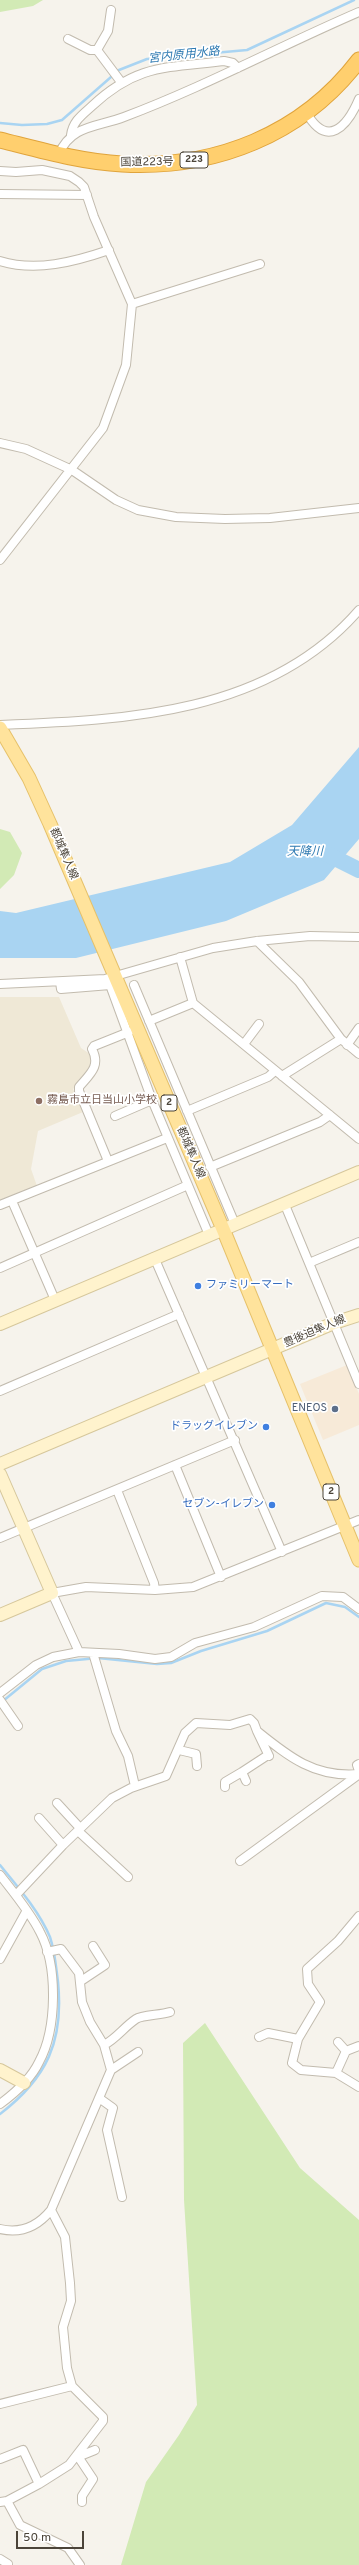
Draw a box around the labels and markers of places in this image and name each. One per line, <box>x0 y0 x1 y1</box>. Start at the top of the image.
place label: 霧島市立日当山小学校 <box>47 1094 157 1108</box>
marker: 霧島市立日当山小学校 <box>34 1096 44 1106</box>
place label: ファミリーマート <box>206 1279 294 1293</box>
marker: ファミリーマート <box>193 1281 203 1291</box>
place label: ENEOS <box>292 1402 327 1416</box>
marker: ENEOS <box>330 1404 340 1414</box>
place label: ドラッグイレブン <box>170 1420 258 1434</box>
marker: ドラッグイレブン <box>261 1422 271 1432</box>
place label: セブン-イレブン <box>183 1498 264 1512</box>
marker: セブン-イレブン <box>267 1500 277 1510</box>

